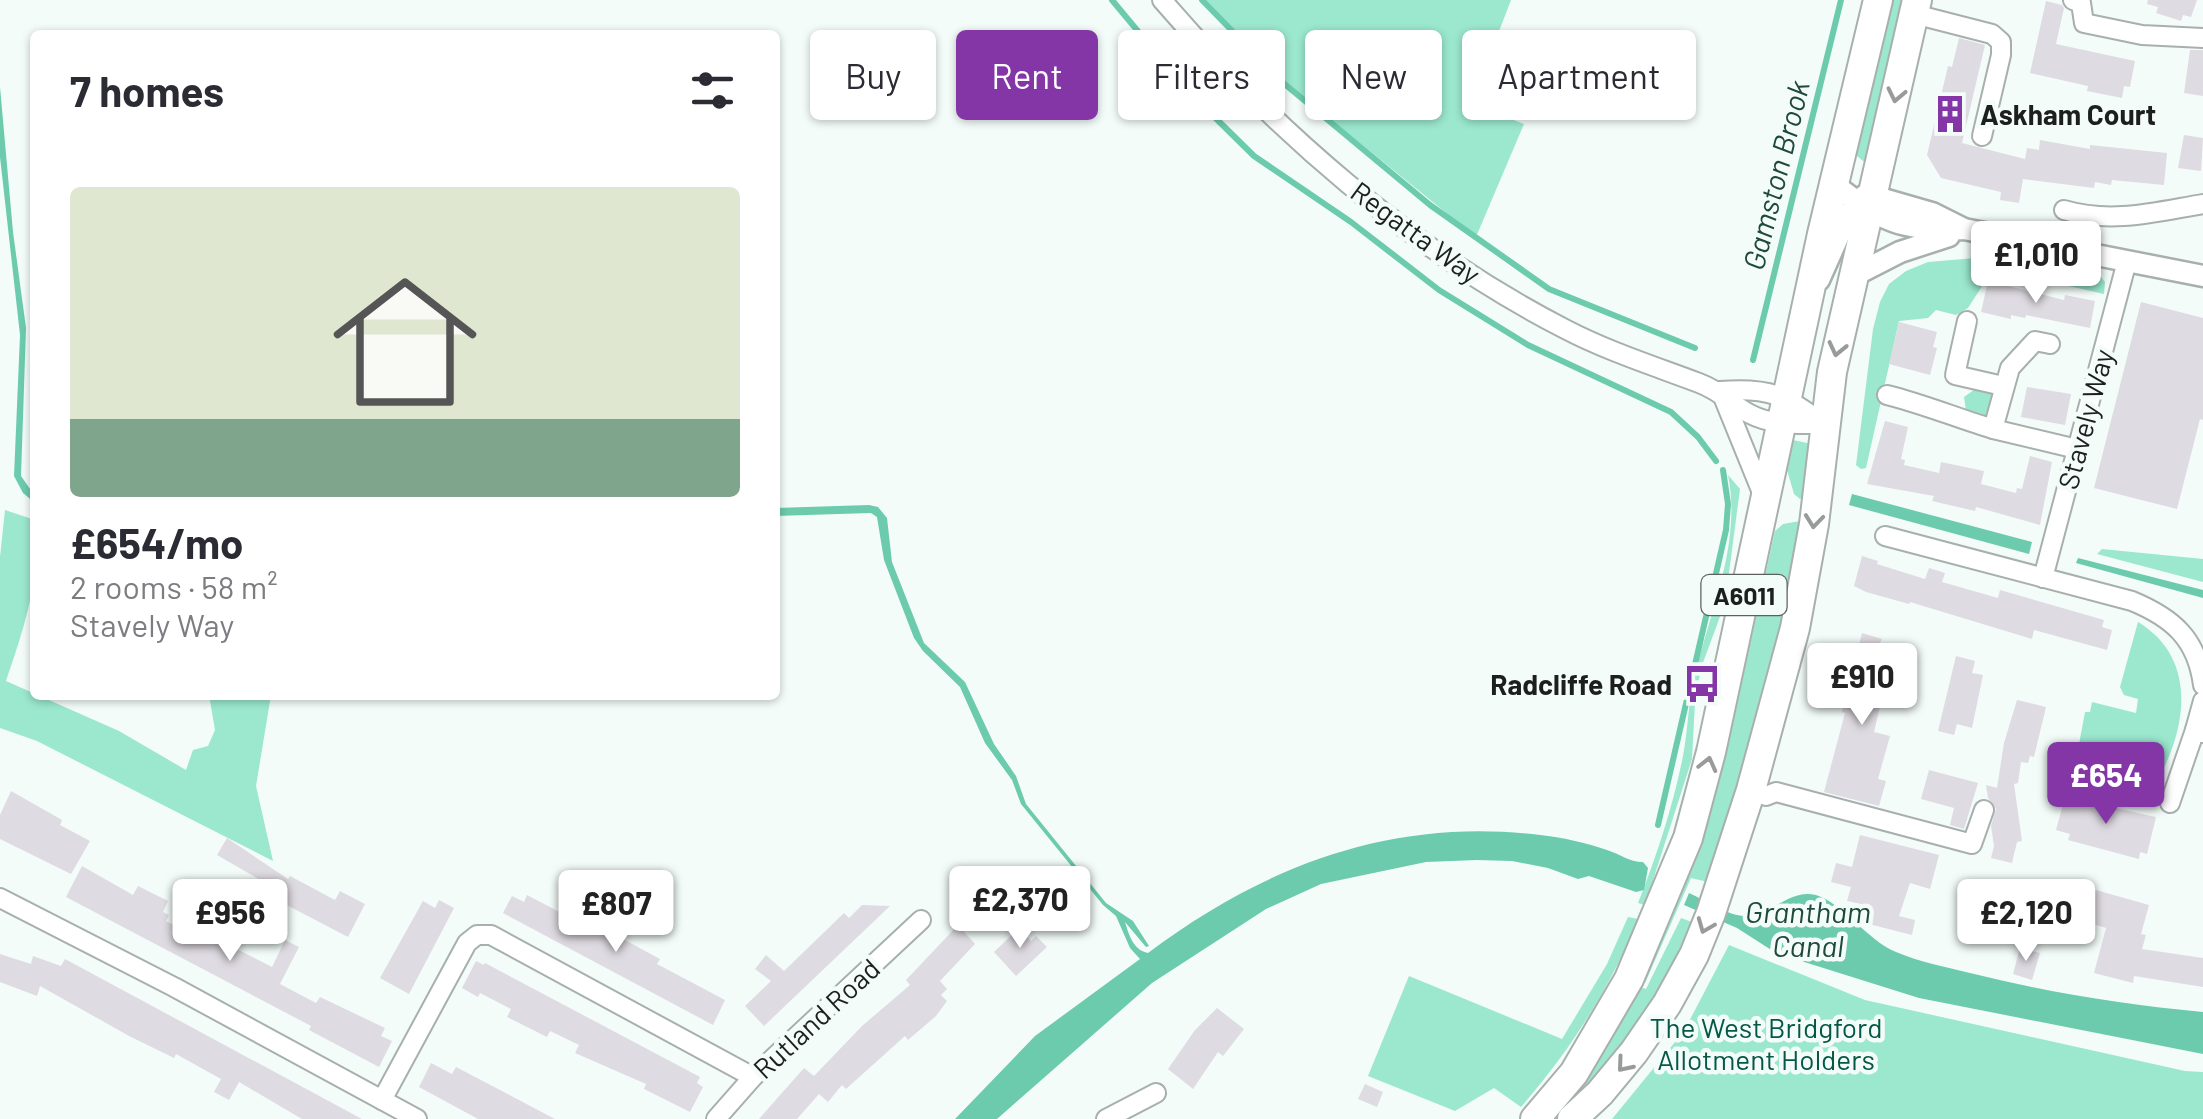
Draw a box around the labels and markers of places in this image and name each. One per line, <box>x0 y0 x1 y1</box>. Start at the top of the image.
building icon: Askham Court <box>1929 93 1971 135</box>
place label: Askham Court <box>1980 97 2156 131</box>
pin: £1,010 <box>1955 221 2117 306</box>
pin: £910 <box>1803 643 1921 728</box>
bus stop icon: Radcliffe Road <box>1681 663 1723 705</box>
place label: Radcliffe Road <box>1490 667 1672 701</box>
pin: £654 <box>2047 742 2165 827</box>
pin: £2,370 <box>939 866 1101 951</box>
pin: £807 <box>557 870 675 955</box>
pin: £956 <box>171 879 289 964</box>
pin: £2,120 <box>1945 879 2107 964</box>

